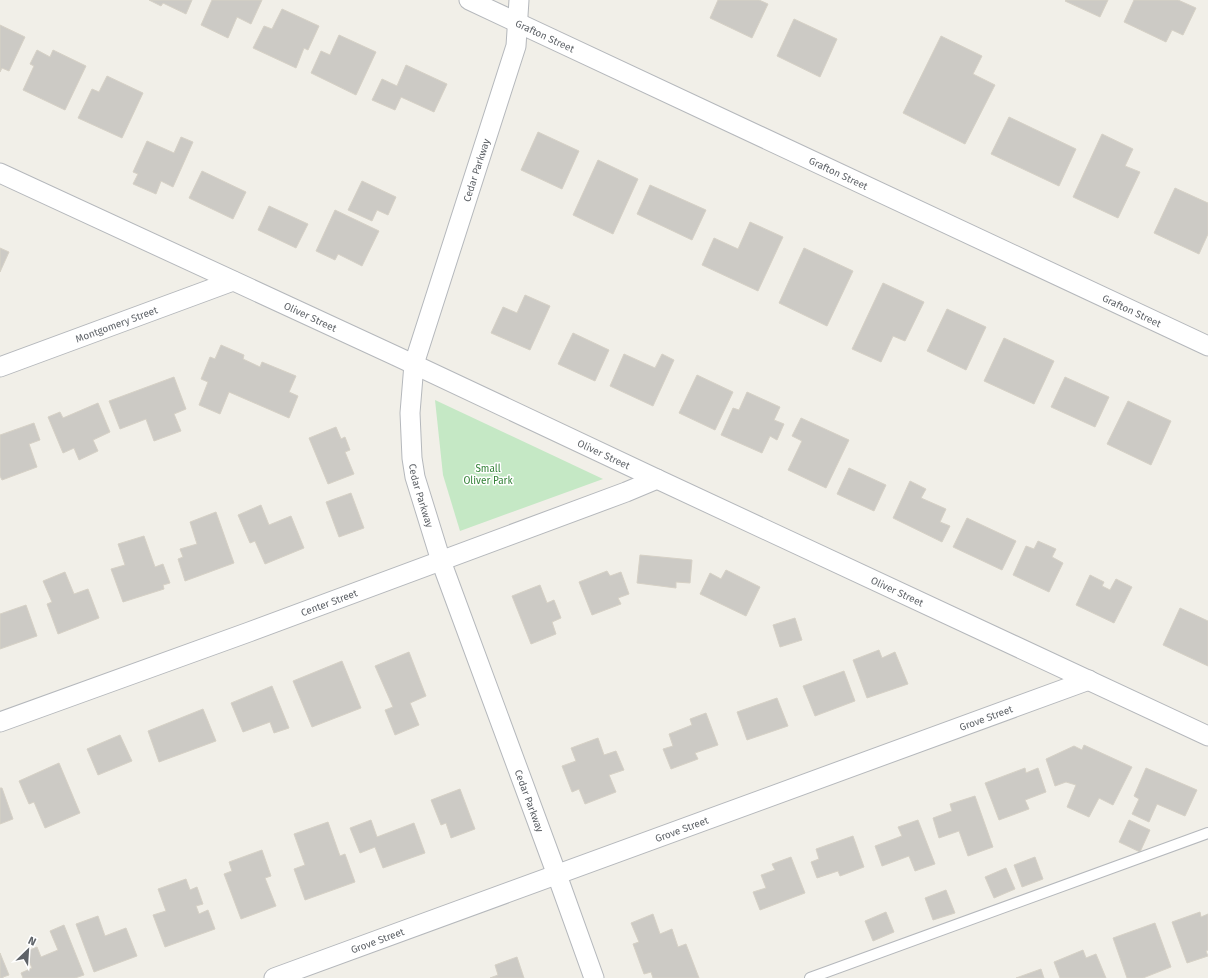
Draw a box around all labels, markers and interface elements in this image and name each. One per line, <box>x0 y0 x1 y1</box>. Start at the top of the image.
street label: Grafton Street <box>513 18 576 56</box>
street label: Cedar Parkway <box>461 137 493 203</box>
street label: Grafton Street <box>807 155 870 193</box>
street label: Grafton Street <box>1100 292 1163 330</box>
street label: Oliver Street <box>282 300 339 335</box>
street label: Montgomery Street <box>74 304 160 346</box>
street label: Oliver Street <box>575 437 632 473</box>
street label: Cedar Parkway <box>406 463 435 529</box>
park label: Small Oliver Park <box>463 463 513 487</box>
street label: Oliver Street <box>869 575 926 610</box>
street label: Center Street <box>299 587 360 619</box>
street label: Grove Street <box>958 703 1015 734</box>
street label: Cedar Parkway <box>512 768 546 834</box>
street label: Grove Street <box>654 815 711 845</box>
street label: Grove Street <box>349 926 406 956</box>
north arrow <box>8 930 48 970</box>
text: N <box>26 934 38 949</box>

